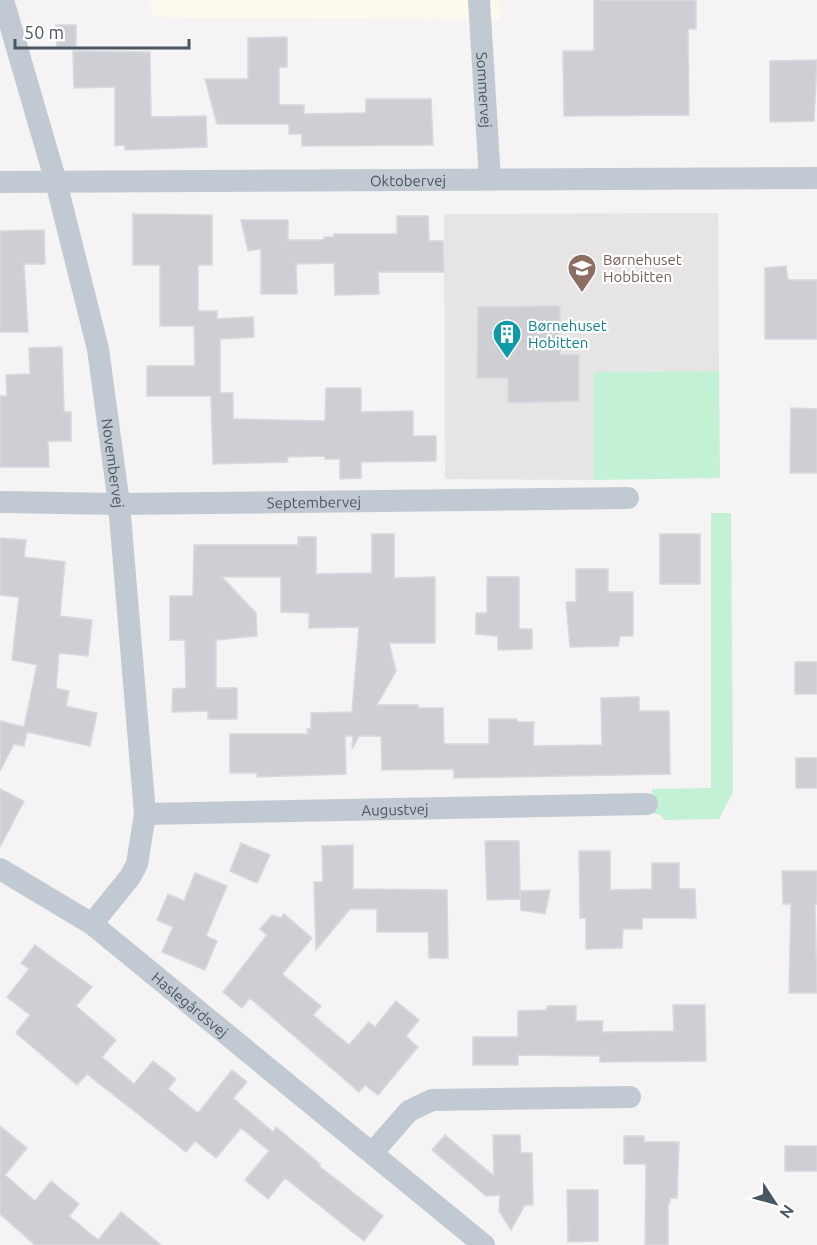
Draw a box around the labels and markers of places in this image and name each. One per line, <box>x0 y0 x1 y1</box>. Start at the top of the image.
place label: Børnehuset Hobbitten <box>603 251 682 285</box>
school or university icon: Børnehuset Hobbitten <box>566 252 598 294</box>
place label: Børnehuset Hobitten <box>528 317 607 351</box>
building icon: Børnehuset Hobitten <box>491 318 523 360</box>

